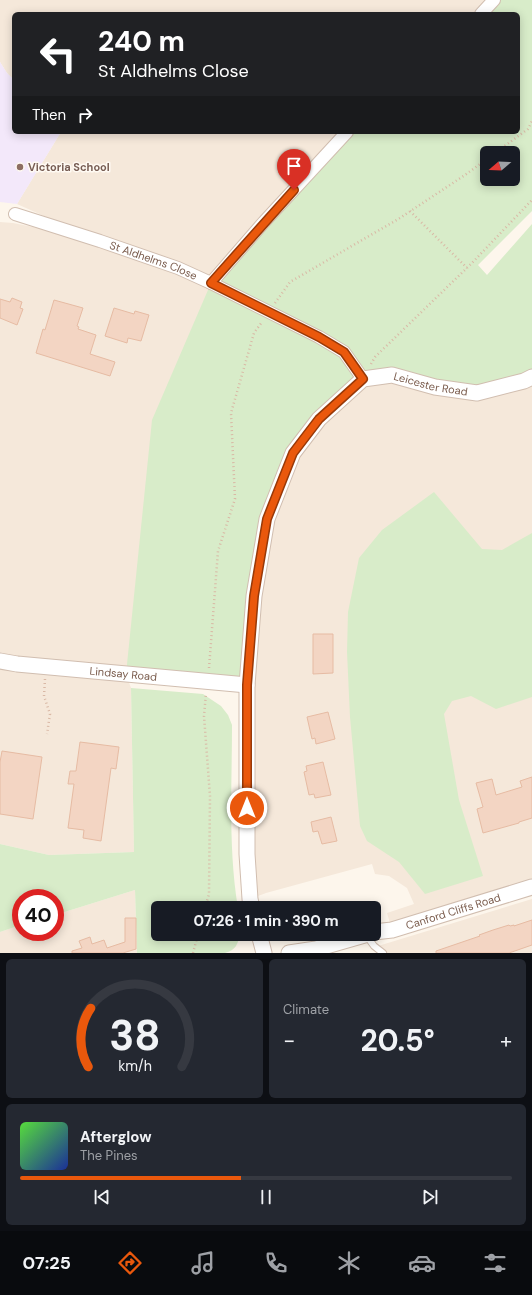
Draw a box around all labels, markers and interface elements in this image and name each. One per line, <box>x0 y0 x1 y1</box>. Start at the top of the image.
text: 240 m <box>98 23 185 60</box>
icon: left <box>32 28 84 80</box>
text: St Aldhelms Close <box>98 59 249 83</box>
icon: right <box>74 104 96 126</box>
text: Then <box>32 105 66 125</box>
north arrow <box>480 146 520 186</box>
map controls <box>480 146 520 186</box>
pin <box>277 149 311 190</box>
icon: arrive <box>283 155 305 177</box>
place label: Victoria School <box>28 160 110 174</box>
marker: Victoria School <box>15 162 25 172</box>
street label: St Aldhelms Close <box>108 238 199 283</box>
street label: Leicester Road <box>392 369 469 399</box>
street label: Lindsay Road <box>89 664 158 684</box>
position arrow <box>226 787 268 829</box>
speed limit sign: 40 <box>12 889 64 941</box>
street label: Canford Cliffs Road <box>404 890 502 932</box>
text: 07:26 · 1 min · 390 m <box>193 911 339 931</box>
text: Climate <box>283 1001 329 1018</box>
text: 38 <box>109 1008 160 1062</box>
text: 20.5° <box>360 1021 435 1060</box>
text: − <box>283 1026 295 1055</box>
text: + <box>500 1026 512 1055</box>
text: km/h <box>118 1056 151 1074</box>
text: Afterglow <box>80 1127 152 1147</box>
text: The Pines <box>80 1147 138 1164</box>
icon: previous <box>91 1186 113 1208</box>
icon: pause <box>255 1186 277 1208</box>
icon: next <box>419 1186 441 1208</box>
icon: directions <box>116 1249 144 1277</box>
icon: music <box>189 1249 217 1277</box>
icon: phone <box>262 1249 290 1277</box>
icon: climate <box>335 1249 363 1277</box>
icon: car <box>408 1249 436 1277</box>
icon: filters <box>481 1249 509 1277</box>
text: 07:25 <box>23 1251 71 1275</box>

